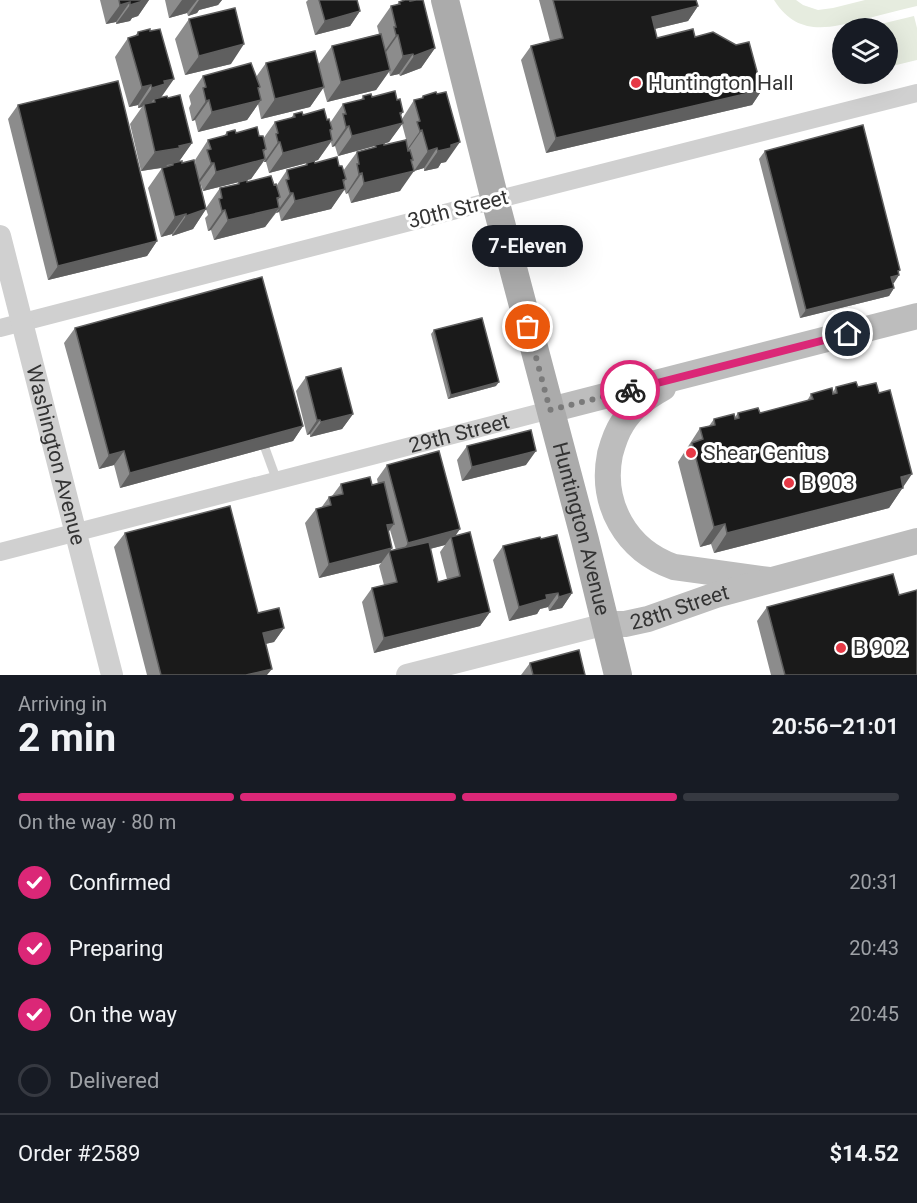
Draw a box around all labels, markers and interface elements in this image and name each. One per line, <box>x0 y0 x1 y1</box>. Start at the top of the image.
map controls <box>832 18 898 84</box>
button: layers <box>832 18 898 84</box>
place label: Huntington Hall <box>648 71 794 95</box>
marker: Huntington Hall <box>629 76 643 90</box>
street label: 30th Street <box>405 185 511 233</box>
callout: 7-Eleven <box>472 225 584 267</box>
text: 7-Eleven <box>488 234 567 258</box>
pin <box>502 301 553 352</box>
pin <box>822 308 873 359</box>
icon: bag <box>511 310 544 343</box>
icon: home <box>831 317 864 350</box>
courier <box>600 360 660 420</box>
street label: Washington Avenue <box>21 362 90 548</box>
icon: bike <box>614 374 647 407</box>
street label: 29th Street <box>406 409 512 458</box>
street label: Huntington Avenue <box>548 440 615 618</box>
place label: Shear Genius <box>703 441 826 465</box>
marker: Shear Genius <box>684 446 698 460</box>
place label: B 903 <box>801 471 855 495</box>
marker: B 903 <box>782 476 796 490</box>
street label: 28th Street <box>628 580 732 635</box>
place label: B 902 <box>853 636 907 660</box>
marker: B 902 <box>834 641 848 655</box>
text: Arriving in <box>18 692 107 716</box>
text: 20:56–21:01 <box>772 714 899 739</box>
text: 2 min <box>18 715 116 761</box>
text: On the way · 80 m <box>18 810 176 834</box>
icon: check <box>18 866 51 899</box>
text: Confirmed <box>69 870 171 895</box>
text: 20:31 <box>849 870 899 894</box>
icon: check <box>18 932 51 965</box>
text: Preparing <box>69 936 163 961</box>
text: 20:43 <box>849 936 899 960</box>
icon: check <box>18 998 51 1031</box>
text: On the way <box>69 1002 177 1027</box>
text: 20:45 <box>849 1002 899 1026</box>
text: Delivered <box>69 1068 159 1093</box>
text: Order #2589 <box>18 1141 140 1166</box>
text: $14.52 <box>830 1141 899 1166</box>

